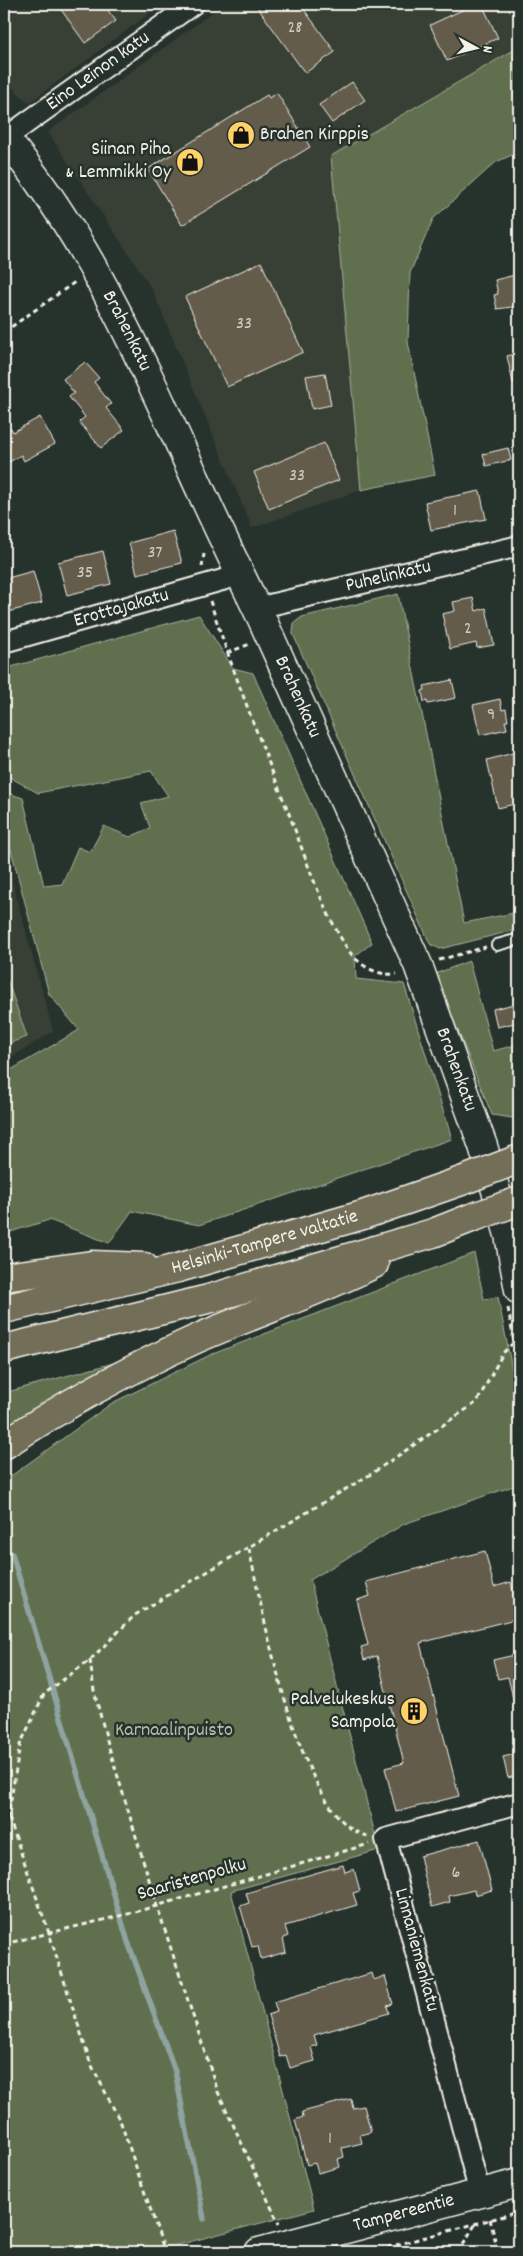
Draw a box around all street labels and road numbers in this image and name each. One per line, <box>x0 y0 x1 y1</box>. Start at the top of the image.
street label: Eino Leinon katu <box>41 25 156 118</box>
street label: Brahenkatu <box>94 286 158 376</box>
street label: Puhelinkatu <box>343 553 434 601</box>
street label: Erottajakatu <box>70 582 172 636</box>
street label: Brahenkatu <box>266 652 328 743</box>
street label: Brahenkatu <box>428 1024 483 1115</box>
street label: Helsinki-Tampere valtatie <box>169 1203 362 1283</box>
street label: Saaristenpolku <box>134 1851 250 1909</box>
street label: Linnaniemenkatu <box>386 1885 446 2015</box>
street label: Tampereentie <box>350 2187 458 2240</box>

